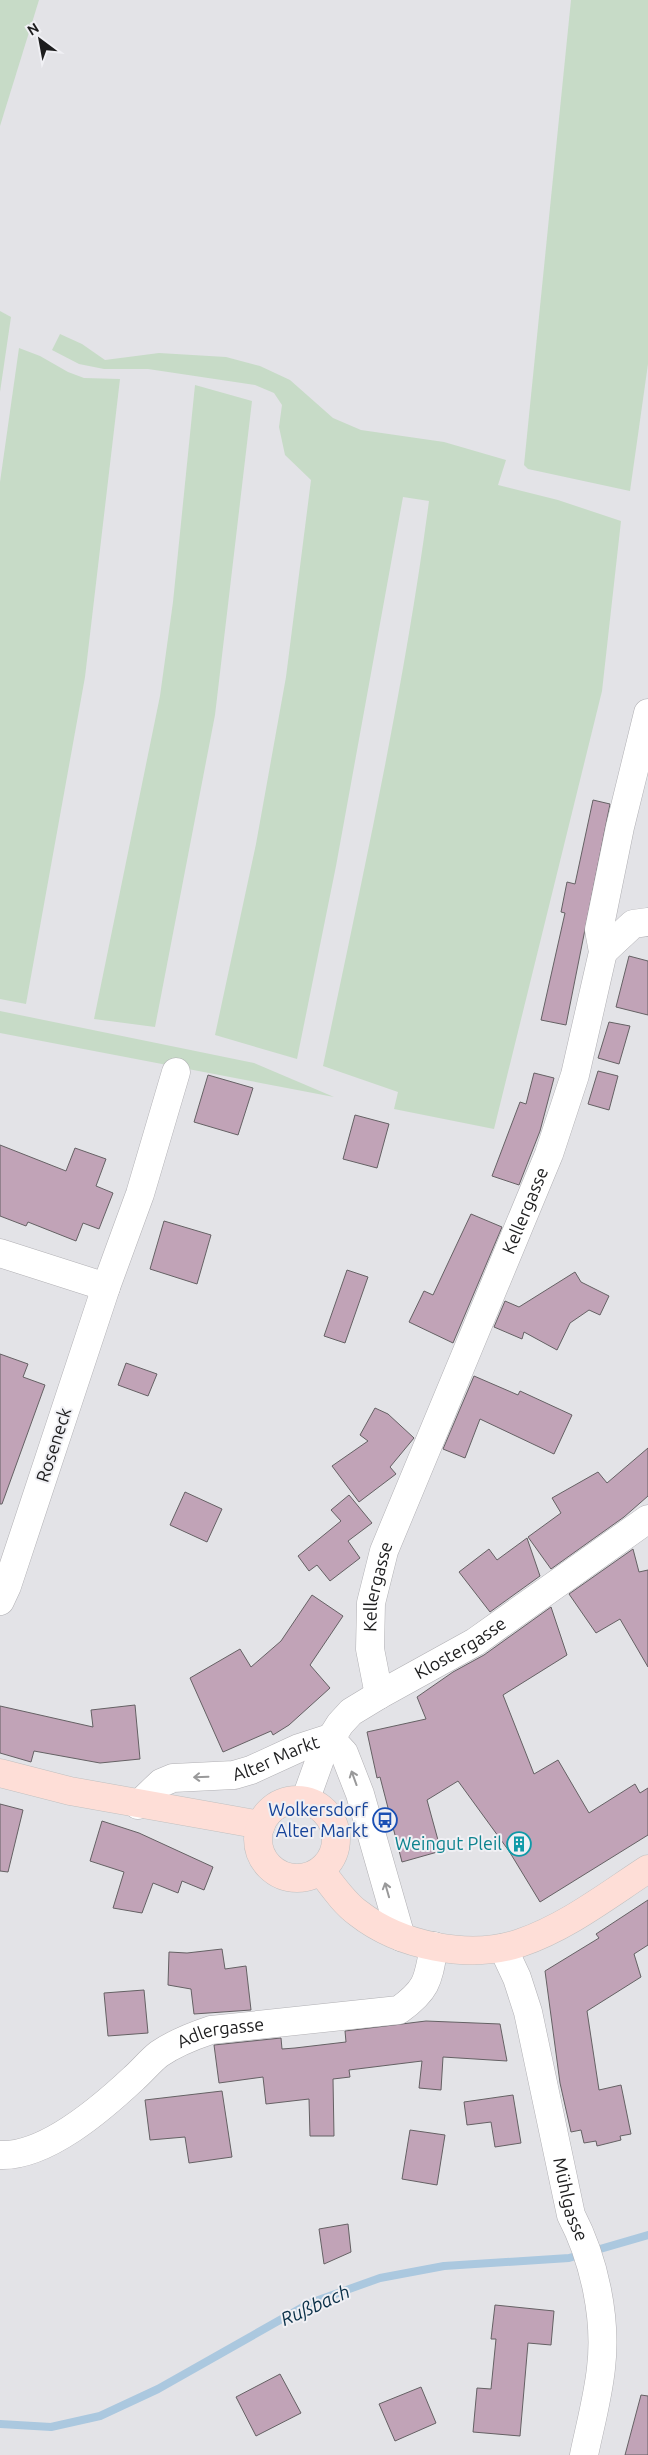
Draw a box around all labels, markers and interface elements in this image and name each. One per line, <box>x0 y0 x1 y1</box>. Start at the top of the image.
north arrow <box>15 15 65 65</box>
text: N <box>24 19 42 39</box>
street label: Kellergasse <box>498 1164 551 1257</box>
street label: Roseneck <box>32 1405 74 1484</box>
street label: Kellergasse <box>359 1538 396 1632</box>
street label: Klostergasse <box>411 1612 509 1682</box>
street label: Alter Markt <box>230 1731 321 1784</box>
one-way arrow <box>349 1771 358 1786</box>
one-way arrow <box>193 1772 209 1782</box>
place label: Wolkersdorf Alter Markt <box>268 1799 368 1840</box>
bus stop icon: Wolkersdorf Alter Markt <box>372 1807 398 1833</box>
building icon: Weingut Pleil <box>506 1831 532 1857</box>
place label: Weingut Pleil <box>395 1833 502 1853</box>
one-way arrow <box>382 1882 392 1898</box>
street label: Adlergasse <box>173 2013 265 2051</box>
street label: Mühlgasse <box>550 2156 593 2244</box>
water label: Rußbach <box>277 2280 353 2330</box>

